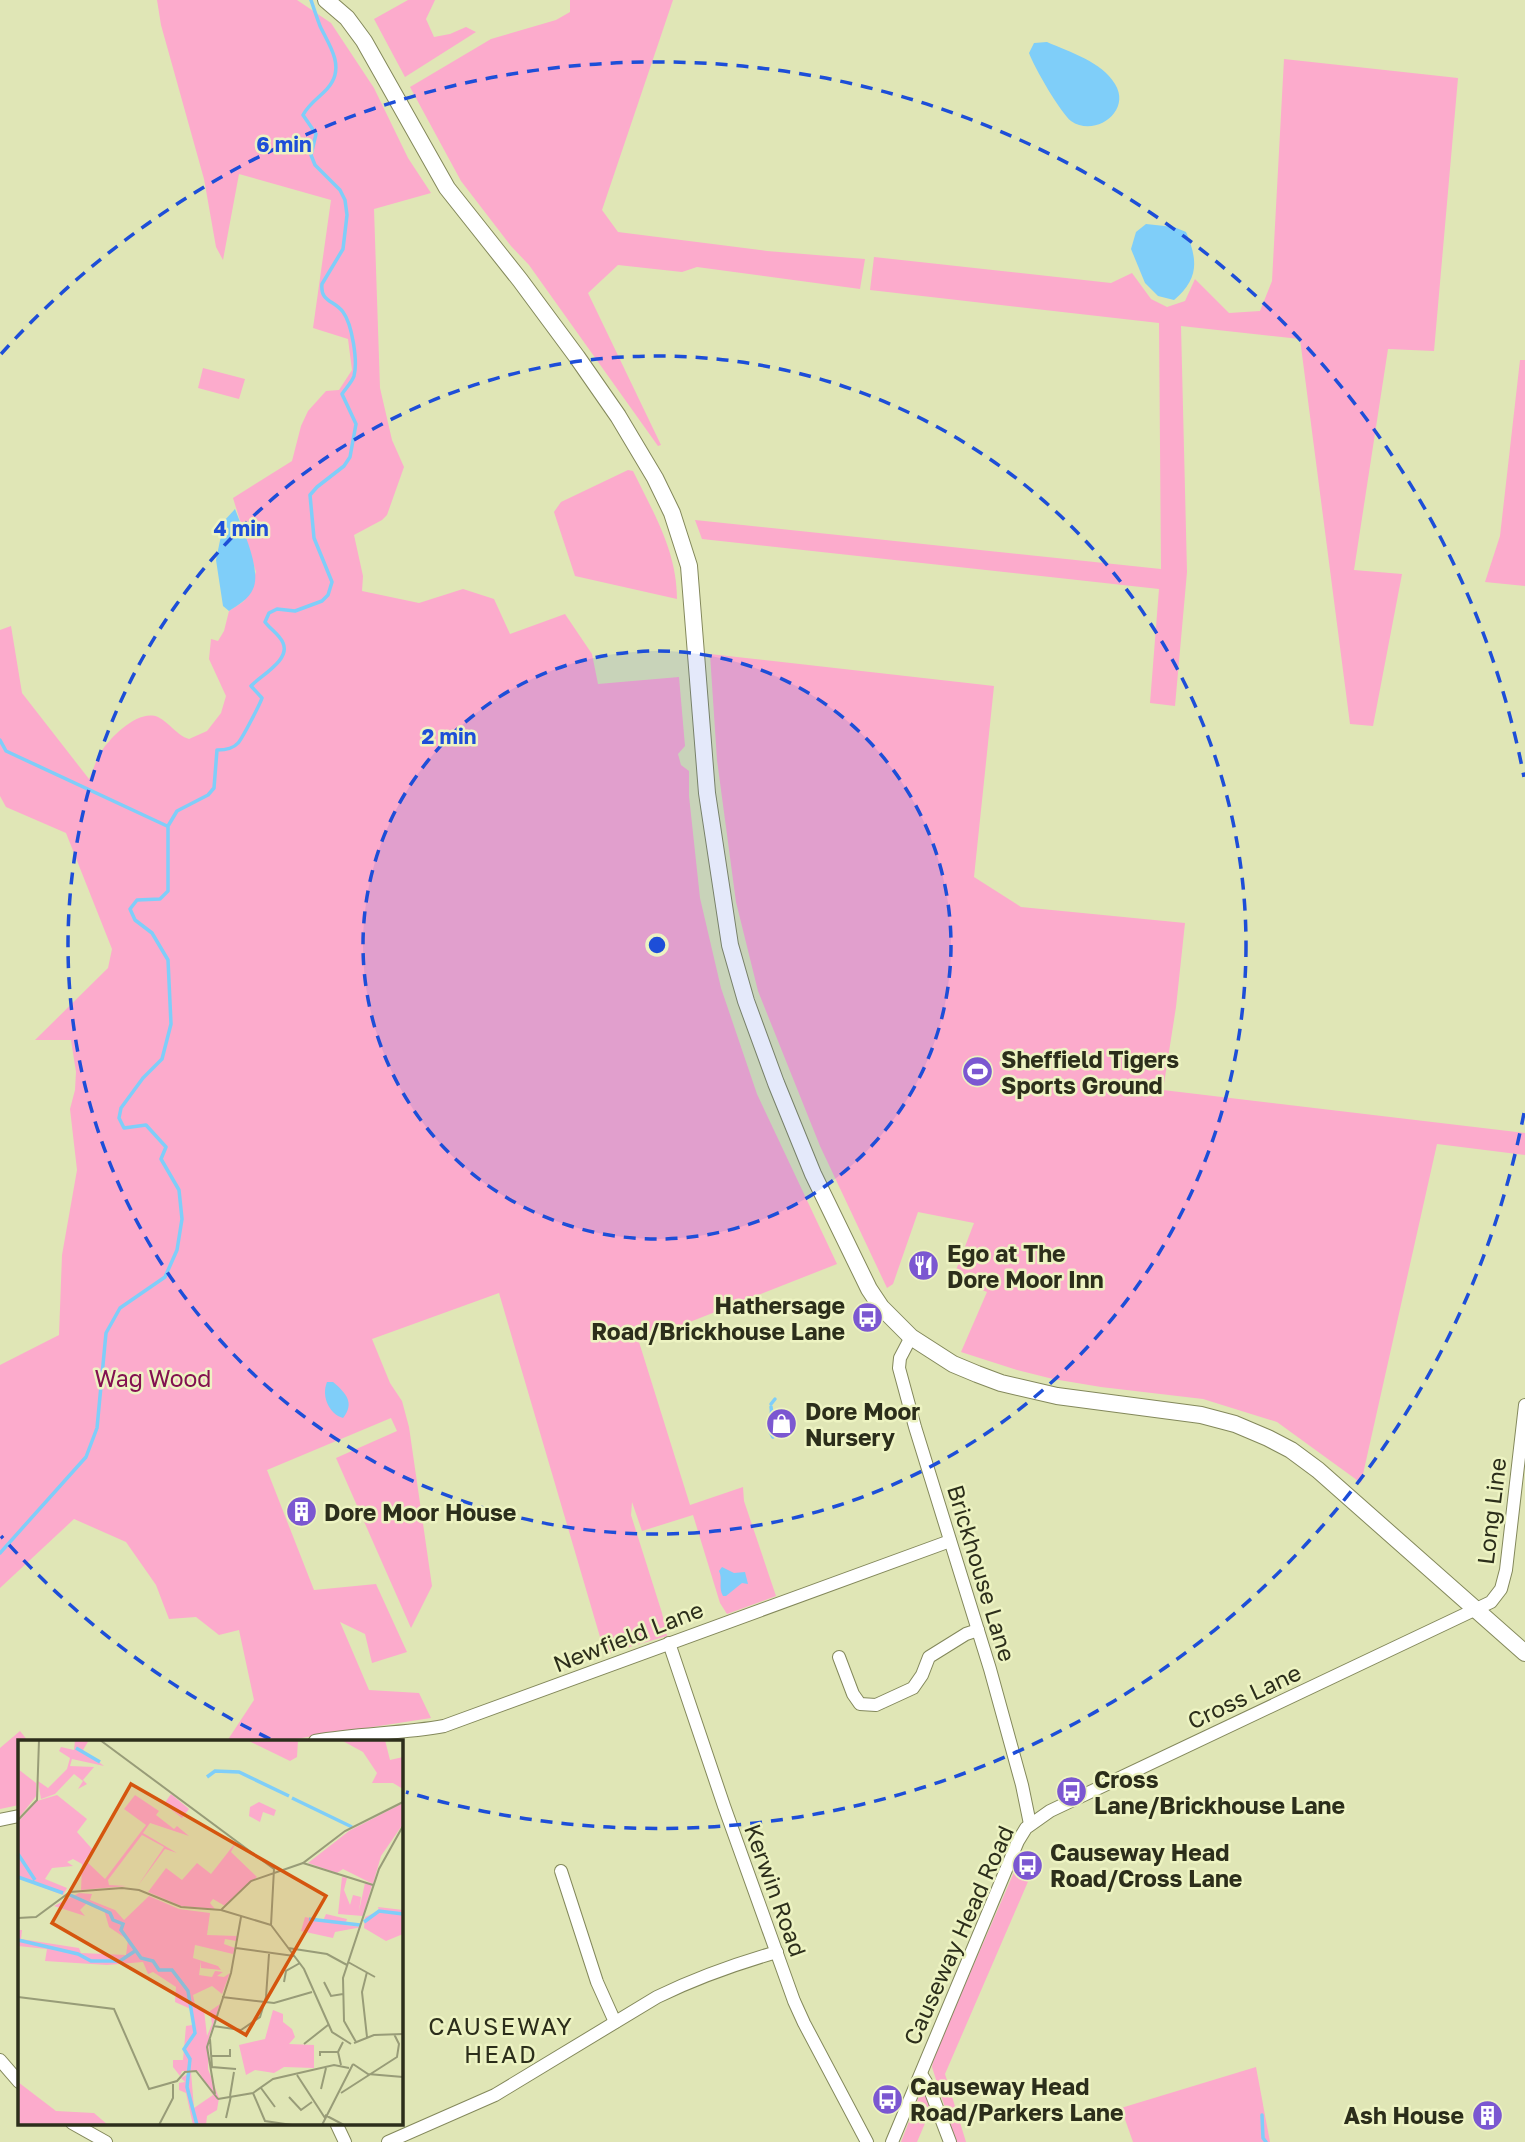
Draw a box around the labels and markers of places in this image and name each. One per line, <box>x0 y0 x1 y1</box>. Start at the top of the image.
centre of rings <box>645 933 669 957</box>
place label: Sheffield Tigers Sports Ground <box>1001 1045 1179 1099</box>
sports icon: Sheffield Tigers Sports Ground <box>961 1055 995 1089</box>
place label: Ego at The Dore Moor Inn <box>947 1239 1104 1293</box>
restaurant icon: Ego at The Dore Moor Inn <box>907 1249 941 1283</box>
place label: Hathersage Road/Brickhouse Lane <box>591 1291 845 1345</box>
bus stop icon: Hathersage Road/Brickhouse Lane <box>851 1301 885 1335</box>
place label: Dore Moor Nursery <box>805 1397 920 1451</box>
shop icon: Dore Moor Nursery <box>765 1407 799 1441</box>
building icon: Dore Moor House <box>284 1495 318 1529</box>
place label: Dore Moor House <box>324 1498 516 1526</box>
place label: Cross Lane/Brickhouse Lane <box>1094 1765 1345 1819</box>
bus stop icon: Cross Lane/Brickhouse Lane <box>1054 1775 1088 1809</box>
place label: Causeway Head Road/Cross Lane <box>1050 1838 1242 1892</box>
bus stop icon: Causeway Head Road/Cross Lane <box>1010 1848 1044 1882</box>
place label: Causeway Head Road/Parkers Lane <box>910 2072 1124 2126</box>
bus stop icon: Causeway Head Road/Parkers Lane <box>870 2082 904 2116</box>
building icon: Ash House <box>1470 2098 1504 2132</box>
place label: Ash House <box>1344 2101 1464 2129</box>

